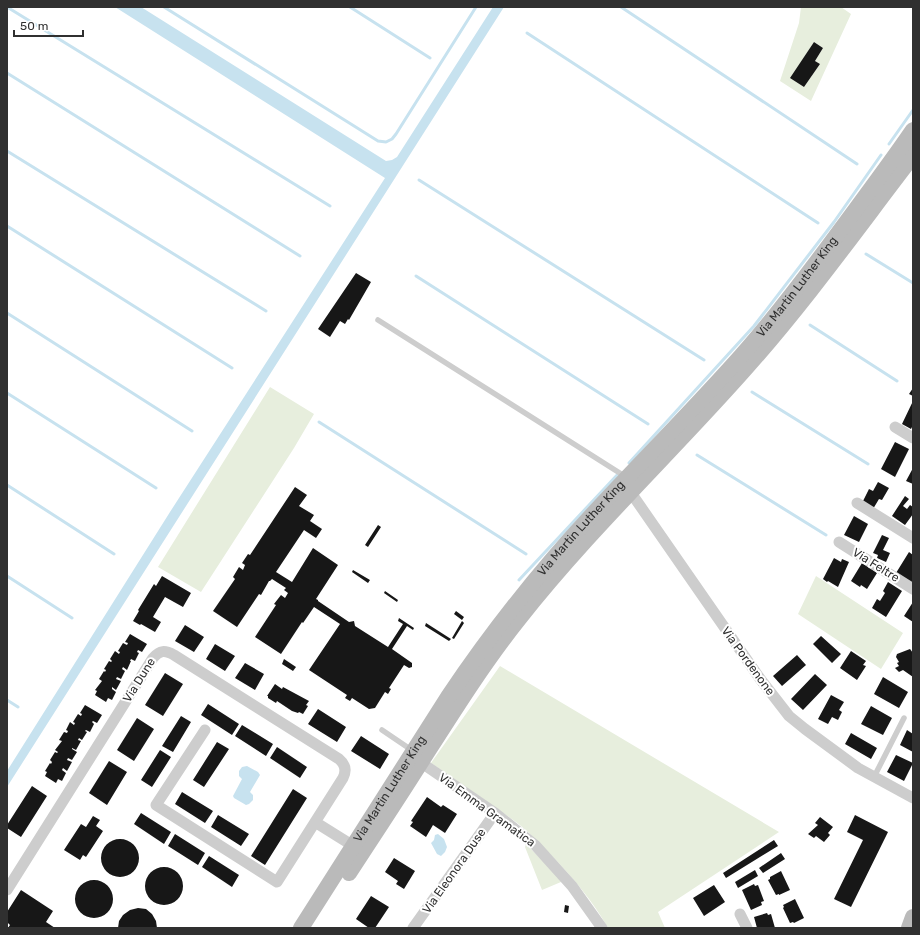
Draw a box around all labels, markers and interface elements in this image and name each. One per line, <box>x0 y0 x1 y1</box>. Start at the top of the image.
scale bar <box>14 12 83 38</box>
text: 50 m <box>20 19 48 33</box>
street label: Via Martin Luther King <box>754 234 840 340</box>
street label: Via Martin Luther King <box>535 478 627 579</box>
street label: Via Feltre <box>850 545 902 585</box>
street label: Via Pordenone <box>718 624 778 698</box>
street label: Via Dune <box>120 655 158 705</box>
street label: Via Martin Luther King <box>351 733 429 845</box>
street label: Via Emma Gramatica <box>436 770 538 850</box>
street label: Via Eleonora Duse <box>419 826 489 916</box>

